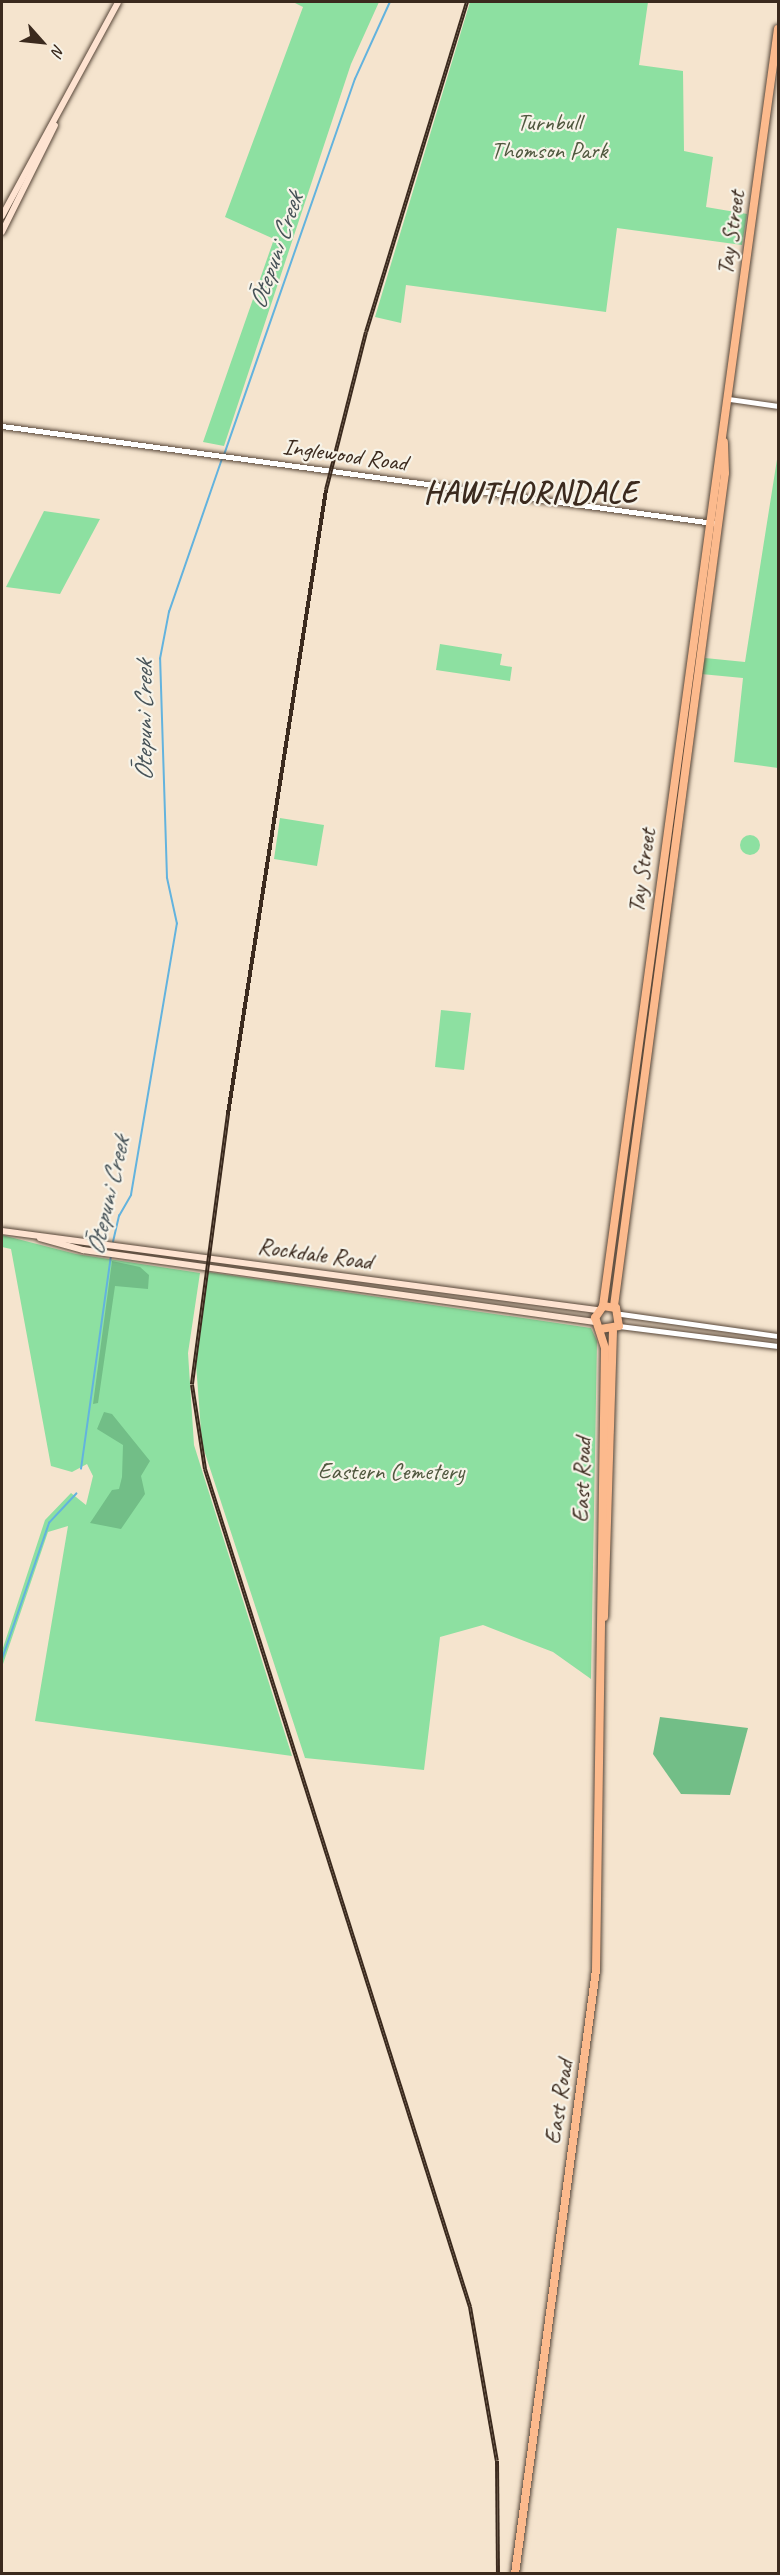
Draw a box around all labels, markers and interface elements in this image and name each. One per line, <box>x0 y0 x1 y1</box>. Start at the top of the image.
north arrow <box>12 12 72 72</box>
text: N <box>47 41 69 59</box>
park label: Turnbull Thomson Park <box>490 109 608 165</box>
water label: Ōtepuni Creek <box>242 189 310 313</box>
street label: Tay Street <box>711 189 751 277</box>
street label: Inglewood Road <box>281 432 409 478</box>
district label: HAWTHORNDALE <box>426 474 636 510</box>
water label: Ōtepuni Creek <box>128 661 160 781</box>
street label: Tay Street <box>622 827 662 915</box>
water label: Ōtepuni Creek <box>79 1134 137 1258</box>
street label: Rockdale Road <box>256 1232 374 1276</box>
street label: East Road <box>567 1437 597 1523</box>
park label: Eastern Cemetery <box>318 1458 464 1486</box>
street label: East Road <box>539 2058 579 2146</box>

